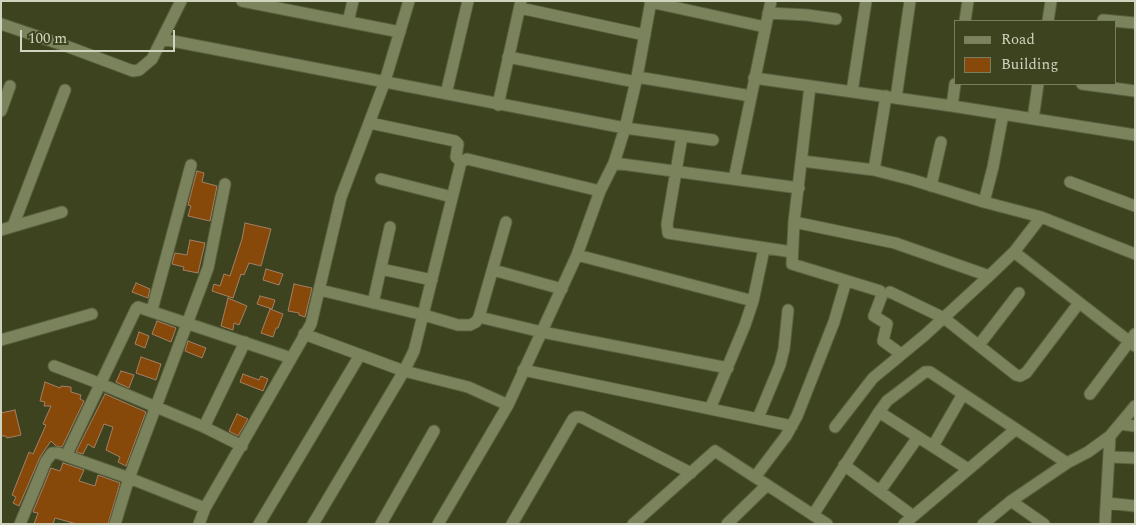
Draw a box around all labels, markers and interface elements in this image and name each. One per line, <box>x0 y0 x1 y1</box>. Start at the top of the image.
scale bar <box>22 20 178 52</box>
legend <box>954 20 1116 85</box>
text: 100 m <box>28 27 67 50</box>
text: Road <box>1001 28 1035 51</box>
text: Building <box>1001 53 1058 76</box>

